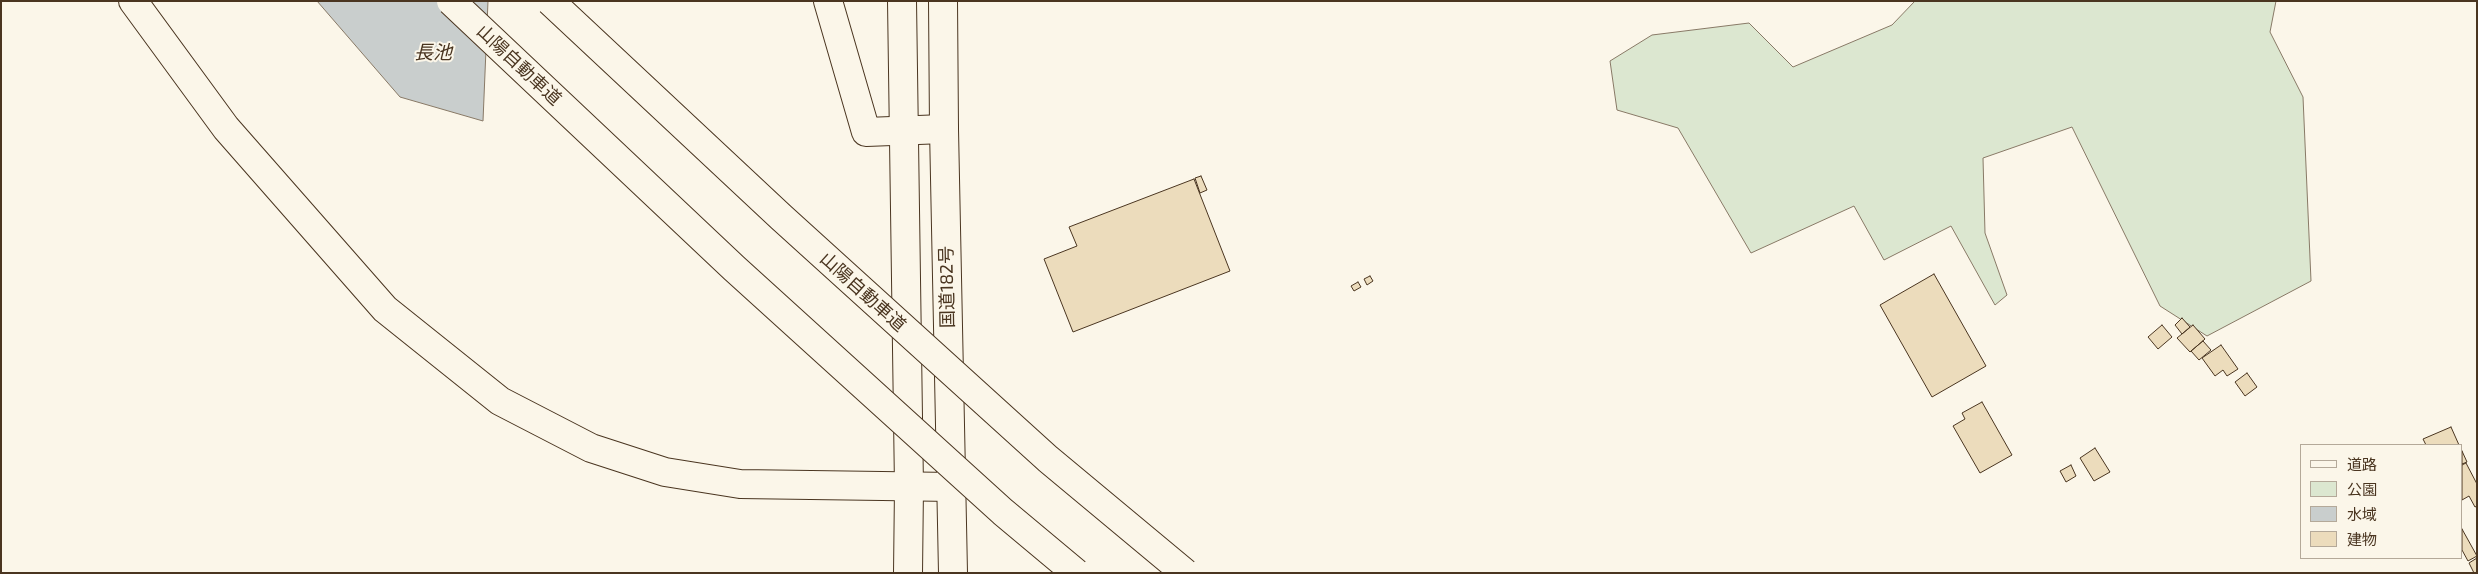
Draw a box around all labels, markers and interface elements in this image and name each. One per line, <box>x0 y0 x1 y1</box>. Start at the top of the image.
street label: 山陽自動車道 <box>472 20 566 110</box>
water label: 長池 <box>414 42 452 64</box>
street label: 国道182号 <box>935 246 959 328</box>
street label: 山陽自動車道 <box>816 248 910 336</box>
legend <box>2300 444 2463 559</box>
text: 道路 <box>2347 455 2377 473</box>
text: 公園 <box>2347 480 2377 498</box>
text: 水域 <box>2347 505 2377 523</box>
text: 建物 <box>2347 530 2377 548</box>

